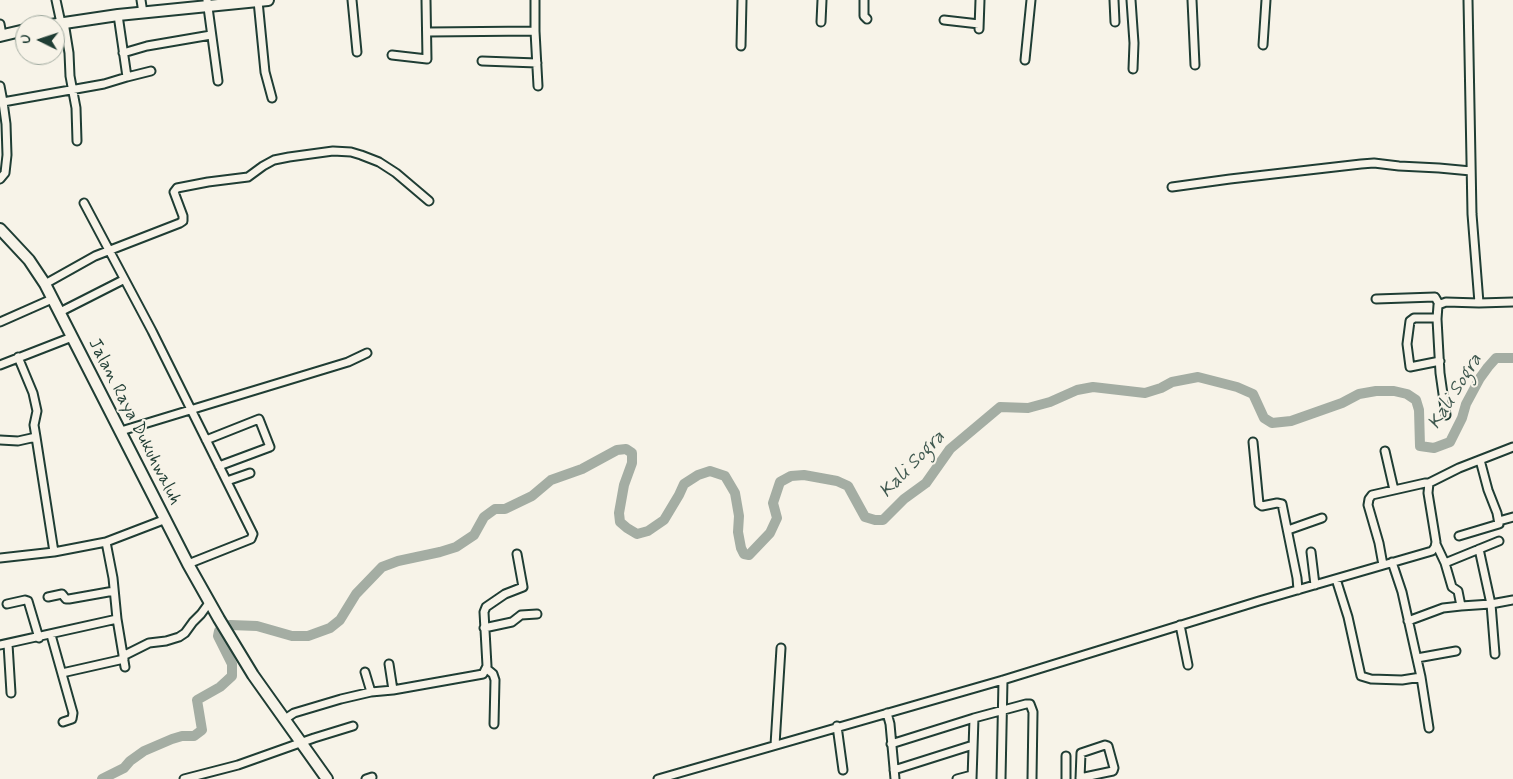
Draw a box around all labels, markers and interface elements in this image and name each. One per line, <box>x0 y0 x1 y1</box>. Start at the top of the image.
north arrow <box>15 15 65 65</box>
text: U <box>17 34 35 44</box>
street label: Jalan Raya Dukuhwaluh <box>83 335 185 509</box>
water label: Kali Sogra <box>1424 350 1488 434</box>
water label: Kali Sogra <box>875 427 951 503</box>

